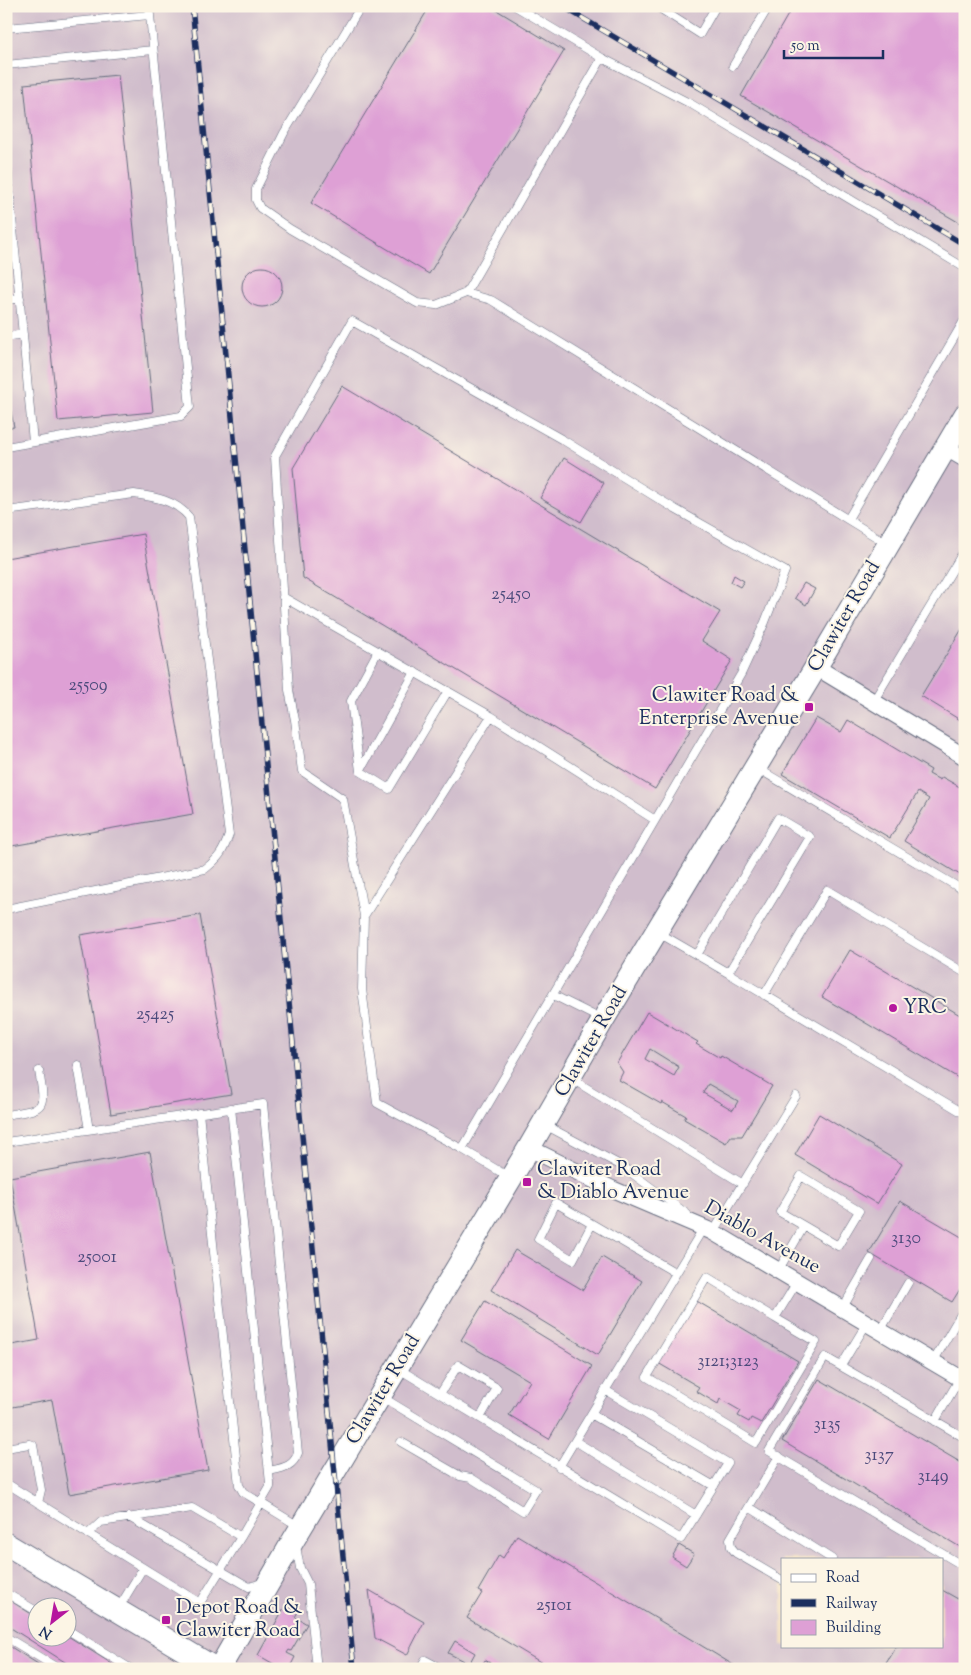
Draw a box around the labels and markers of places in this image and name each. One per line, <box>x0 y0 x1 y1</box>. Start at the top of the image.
place label: Clawiter Road & Enterprise Avenue <box>639 682 799 734</box>
marker: Clawiter Road & Enterprise Avenue <box>803 701 815 713</box>
place label: YRC <box>903 994 947 1023</box>
marker: YRC <box>887 1002 899 1014</box>
place label: Clawiter Road & Diablo Avenue <box>537 1156 689 1208</box>
marker: Clawiter Road & Diablo Avenue <box>521 1176 533 1188</box>
place label: Depot Road & Clawiter Road <box>176 1594 302 1646</box>
marker: Depot Road & Clawiter Road <box>160 1614 172 1626</box>

